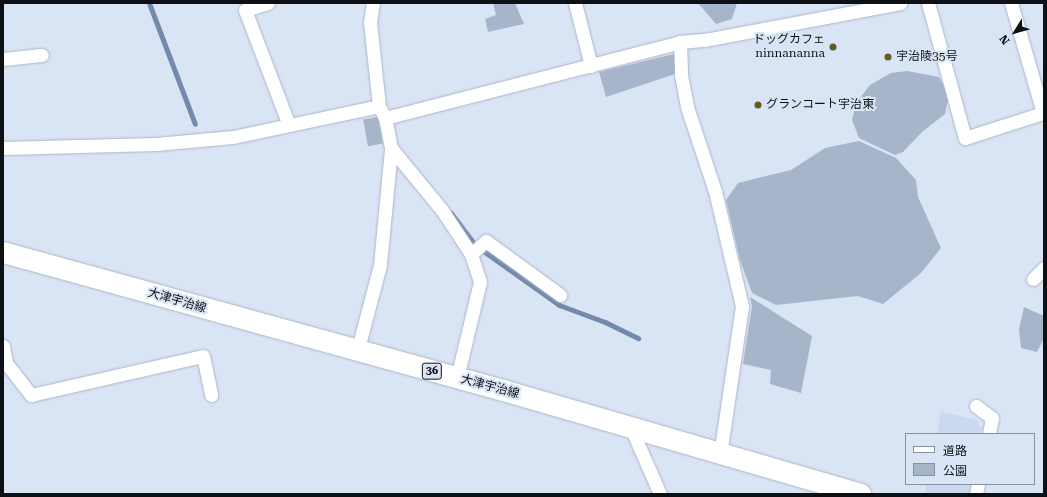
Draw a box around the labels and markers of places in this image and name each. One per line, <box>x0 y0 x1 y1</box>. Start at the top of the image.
place label: ドッグカフェ ninnananna <box>753 33 825 61</box>
marker: ドッグカフェ ninnananna <box>828 42 838 52</box>
place label: 宇治陵35号 <box>896 50 957 64</box>
marker: 宇治陵35号 <box>883 52 893 62</box>
place label: グランコート宇治東 <box>766 98 874 112</box>
marker: グランコート宇治東 <box>753 100 763 110</box>

